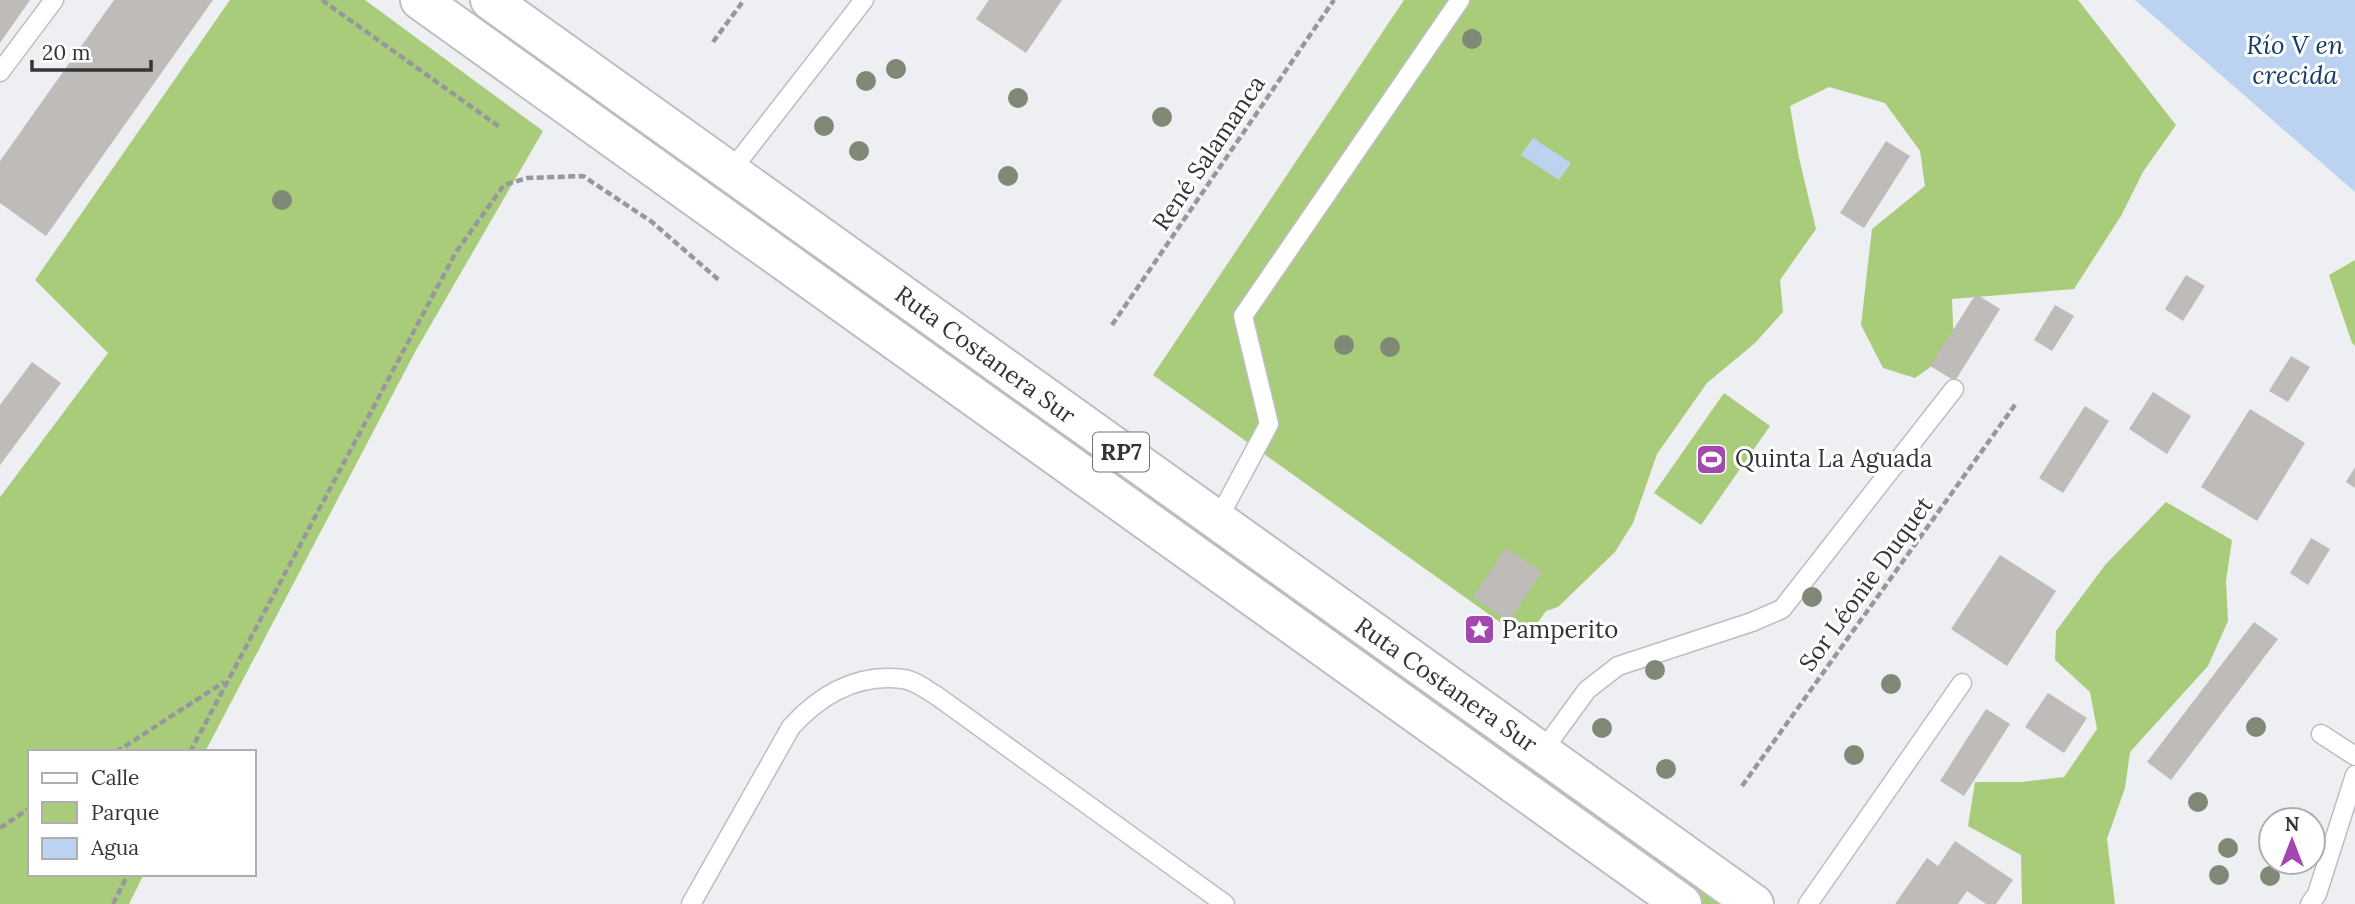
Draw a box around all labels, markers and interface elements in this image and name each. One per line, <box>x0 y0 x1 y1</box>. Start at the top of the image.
scale bar <box>32 28 150 72</box>
water label: Río V en crecida <box>2246 28 2344 91</box>
text: 20 m <box>42 39 91 66</box>
street label: René Salamanca <box>1145 69 1272 236</box>
street label: Ruta Costanera Sur <box>889 279 1082 431</box>
road number: RP7 <box>1093 432 1149 472</box>
sports icon: Quinta La Aguada <box>1695 442 1729 476</box>
place label: Quinta La Aguada <box>1735 443 1932 474</box>
street label: Sor Léonie Duquet <box>1792 490 1940 677</box>
street label: Ruta Costanera Sur <box>1349 610 1544 759</box>
place icon: Pamperito <box>1462 613 1496 647</box>
place label: Pamperito <box>1502 614 1618 645</box>
legend <box>28 750 256 876</box>
text: Calle <box>91 764 139 791</box>
text: Parque <box>91 799 159 826</box>
north arrow <box>2257 806 2327 876</box>
text: N <box>2285 812 2300 836</box>
text: Agua <box>90 834 139 861</box>

